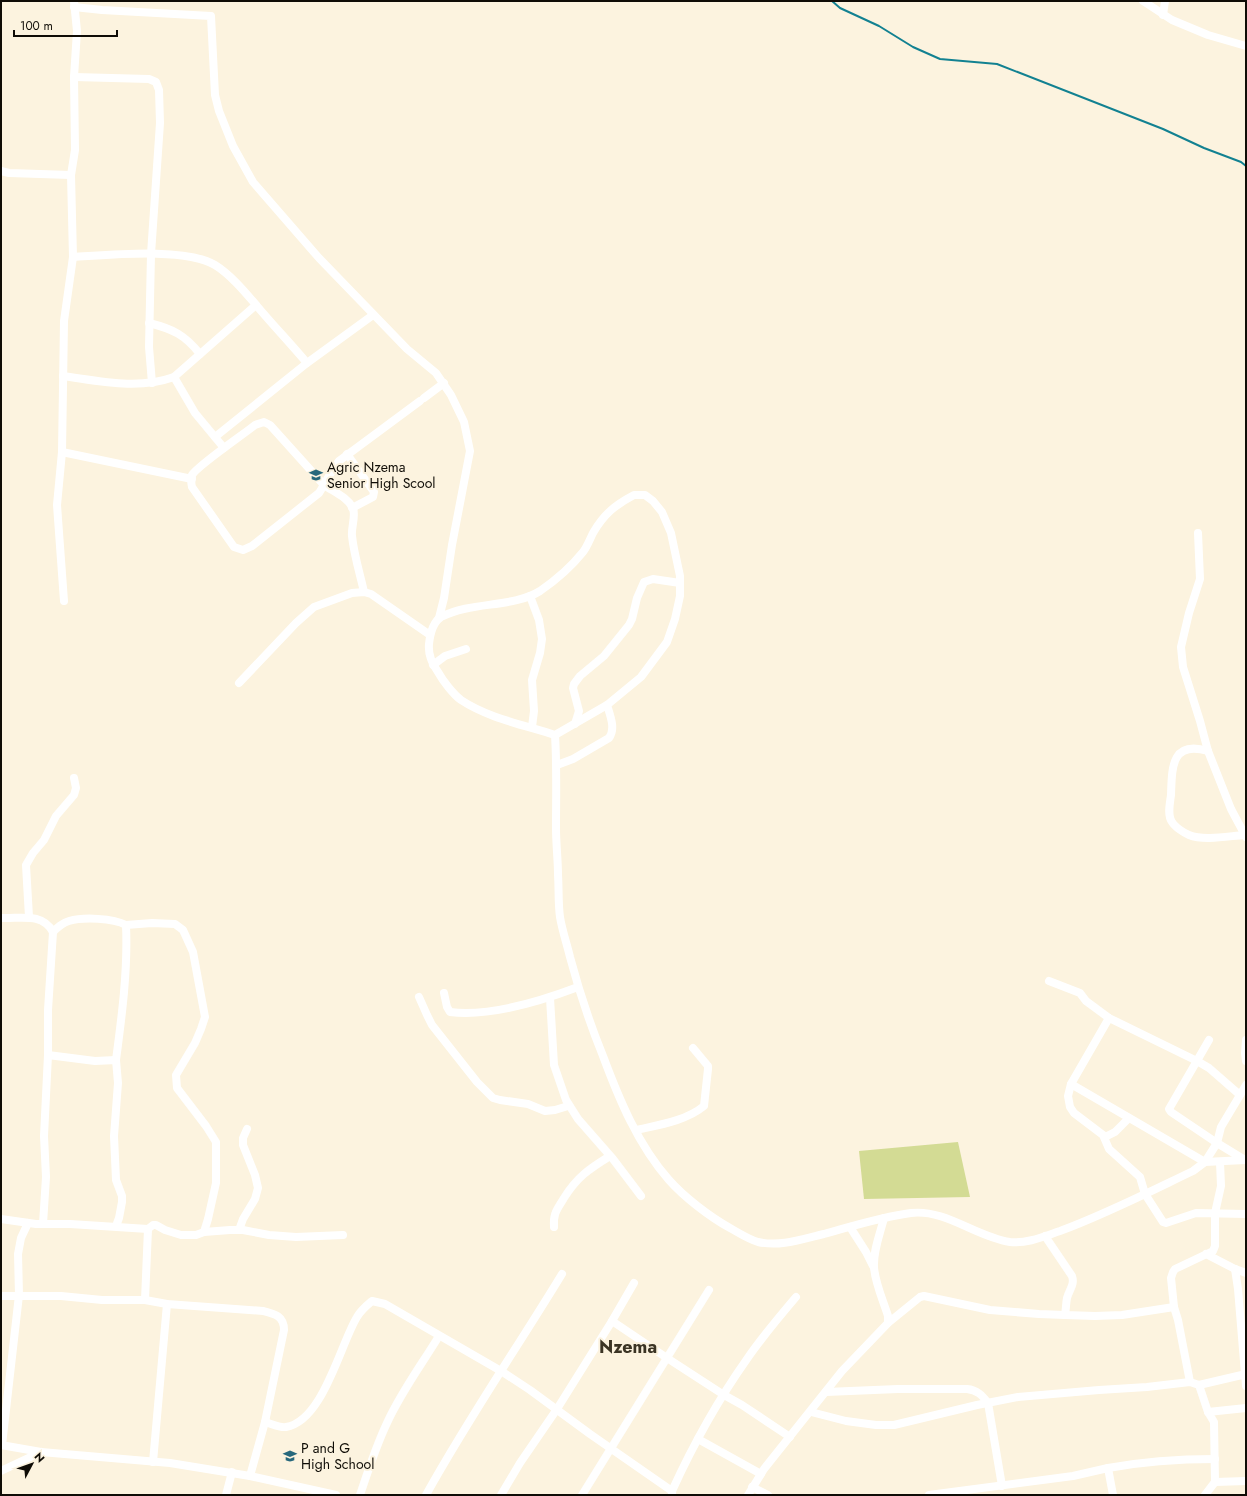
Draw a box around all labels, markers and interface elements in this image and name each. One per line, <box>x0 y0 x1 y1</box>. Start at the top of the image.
scale bar <box>14 12 117 38</box>
text: 100 m <box>20 17 53 35</box>
place label: Agric Nzema Senior High Scool <box>327 457 436 493</box>
school or university icon: Agric Nzema Senior High Scool <box>308 467 324 483</box>
district label: Nzema <box>599 1334 657 1360</box>
place label: P and G High School <box>301 1438 374 1474</box>
north arrow <box>12 1444 52 1484</box>
school or university icon: P and G High School <box>282 1448 298 1464</box>
text: N <box>31 1449 48 1466</box>

